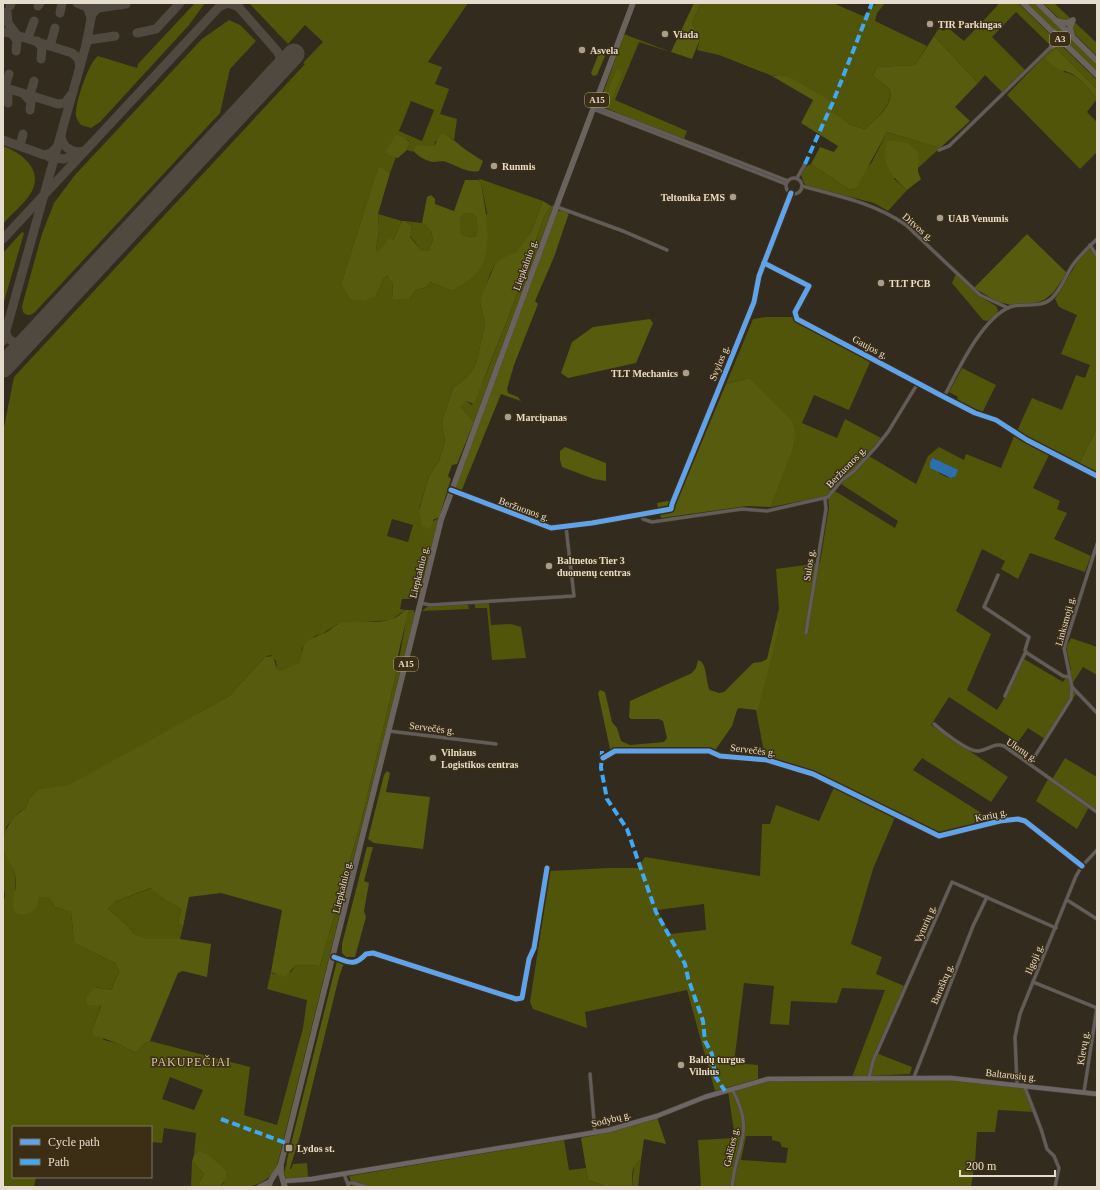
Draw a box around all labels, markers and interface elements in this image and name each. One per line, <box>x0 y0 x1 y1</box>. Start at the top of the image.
marker: TIR Parkingas <box>925 19 935 29</box>
place label: TIR Parkingas <box>938 19 1002 30</box>
marker: Viada <box>660 29 670 39</box>
place label: Viada <box>673 29 698 40</box>
road number: A3 <box>1050 32 1070 46</box>
marker: Asvela <box>577 45 587 55</box>
place label: Asvela <box>590 45 618 56</box>
road number: A15 <box>585 93 609 107</box>
marker: Runmis <box>489 161 499 171</box>
place label: Runmis <box>502 161 535 172</box>
place label: Teltonika EMS <box>661 192 725 203</box>
marker: Teltonika EMS <box>728 192 738 202</box>
street label: Ditvos g. <box>901 211 935 243</box>
marker: UAB Venumis <box>935 213 945 223</box>
place label: UAB Venumis <box>948 213 1008 224</box>
street label: Liepkalnio g. <box>511 238 539 292</box>
marker: TLT PCB <box>876 278 886 288</box>
place label: TLT PCB <box>889 278 931 289</box>
street label: Gaujos g. <box>850 333 890 361</box>
street label: Svylos g. <box>707 344 731 382</box>
place label: TLT Mechanics <box>611 368 678 379</box>
marker: TLT Mechanics <box>681 368 691 378</box>
marker: Marcipanas <box>503 412 513 422</box>
place label: Marcipanas <box>516 412 567 423</box>
street label: Beržuonos g. <box>824 444 868 490</box>
street label: Beržuonos g. <box>497 495 551 523</box>
street label: Liepkalnio g. <box>407 545 431 599</box>
street label: Sulos g. <box>801 548 817 582</box>
place label: Baltnetos Tier 3 duomenų centras <box>557 555 631 578</box>
marker: Baltnetos Tier 3 duomenų centras <box>544 561 554 571</box>
street label: Linksmoji g. <box>1053 595 1077 647</box>
road number: A15 <box>394 657 418 671</box>
street label: Servečės g. <box>409 720 455 736</box>
street label: Ulonų g. <box>1004 736 1040 764</box>
street label: Servečės g. <box>730 742 776 758</box>
place label: Vilniaus Logistikos centras <box>441 747 519 770</box>
marker: Vilniaus Logistikos centras <box>428 753 438 763</box>
street label: Karių g. <box>974 806 1008 824</box>
street label: Liepkalnio g. <box>330 860 354 914</box>
street label: Vyturių g. <box>912 903 938 945</box>
street label: Ilgoji g. <box>1023 942 1045 976</box>
street label: Baraškų g. <box>929 962 955 1006</box>
street label: Klevų g. <box>1075 1030 1091 1066</box>
place label: Baldų turgus Vilnius <box>689 1054 745 1077</box>
district label: PAKUPEČIAI <box>151 1055 231 1069</box>
marker: Baldų turgus Vilnius <box>676 1060 686 1070</box>
street label: Baltarusių g. <box>985 1067 1037 1083</box>
street label: Sodybų g. <box>590 1109 632 1129</box>
legend <box>12 1126 152 1178</box>
street label: Galšios g. <box>721 1126 741 1168</box>
text: Cycle path <box>48 1135 100 1149</box>
marker: Lydos st. <box>284 1143 294 1153</box>
place label: Lydos st. <box>297 1143 335 1154</box>
scale bar <box>960 1152 1055 1178</box>
text: Path <box>48 1155 69 1169</box>
text: 200 m <box>966 1159 997 1173</box>

